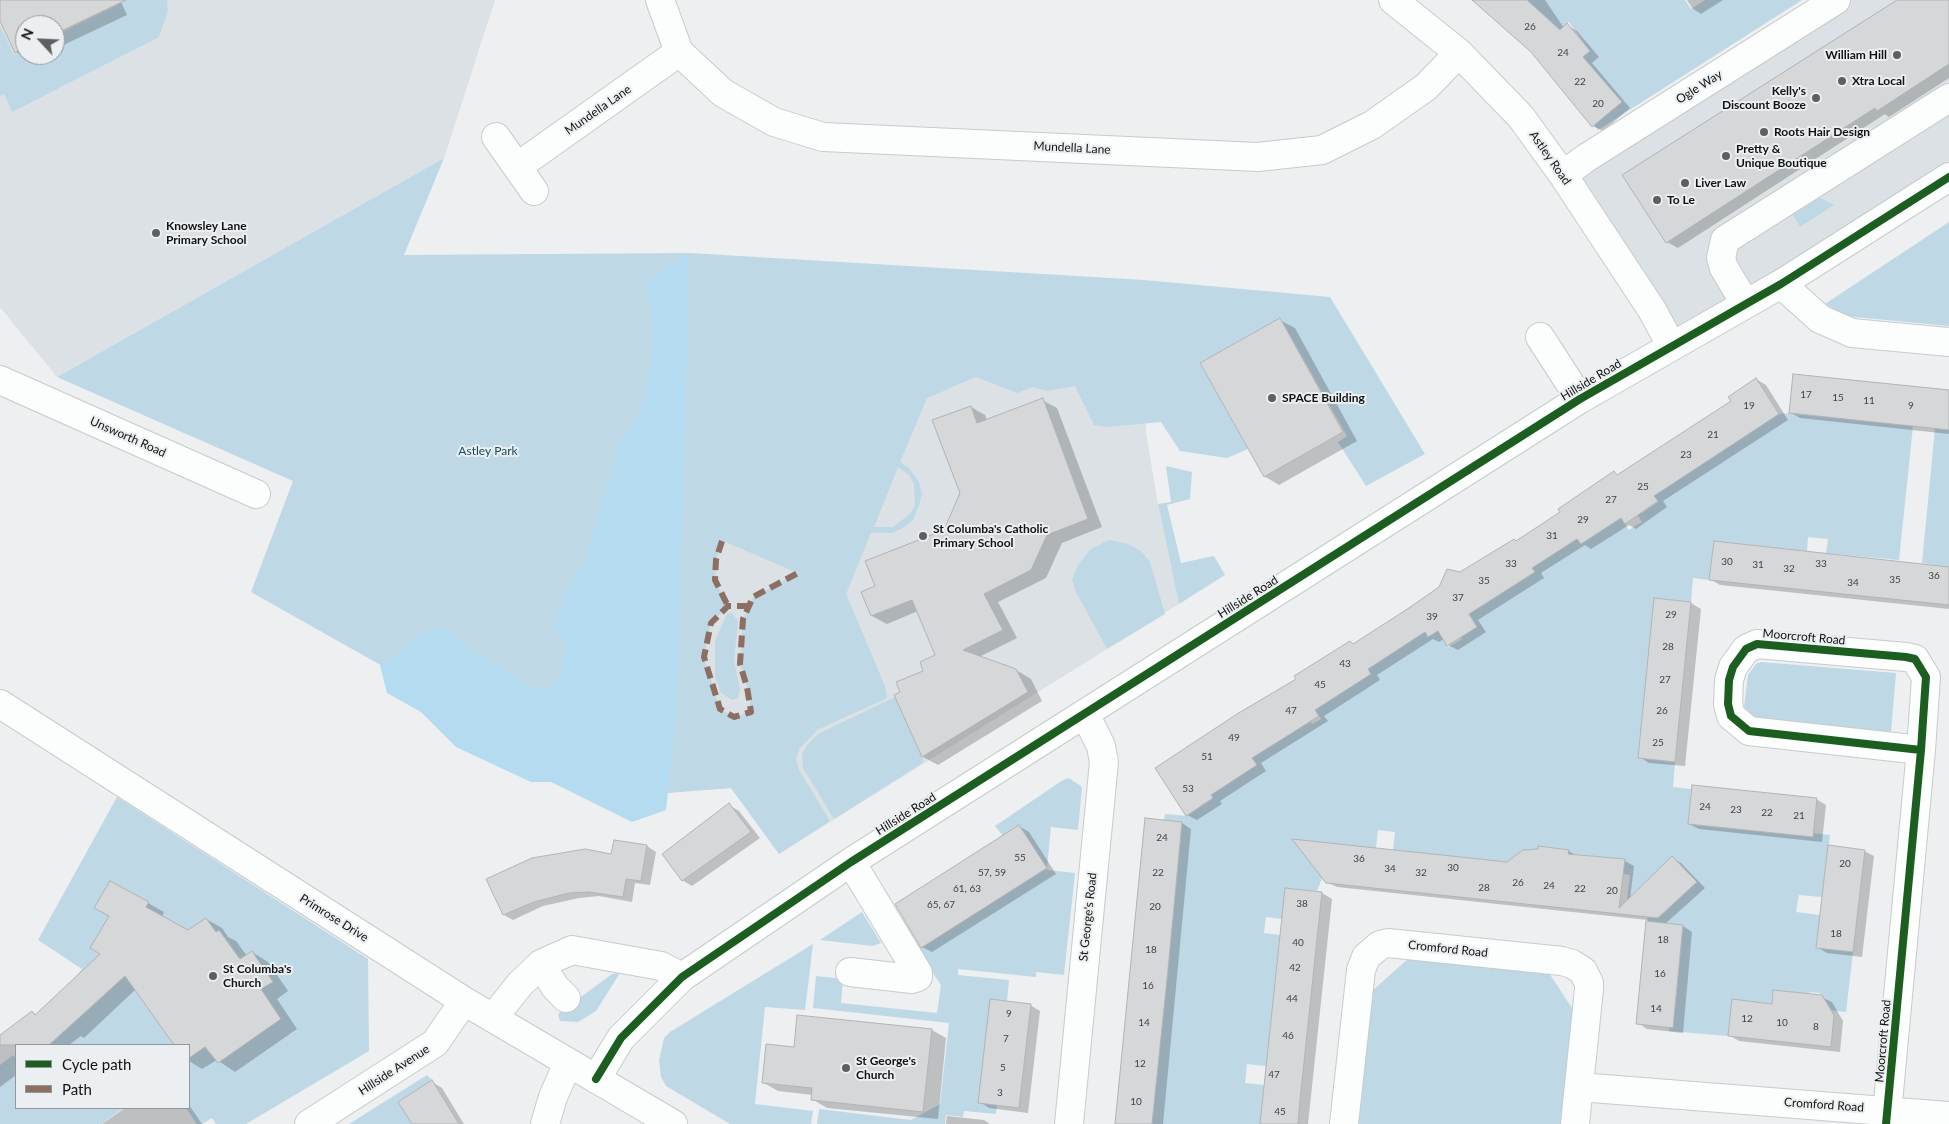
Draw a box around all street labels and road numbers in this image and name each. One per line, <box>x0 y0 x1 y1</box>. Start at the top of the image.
street label: Ogle Way <box>1673 67 1725 107</box>
street label: Mundella Lane <box>562 82 634 138</box>
street label: Astley Road <box>1526 128 1574 188</box>
street label: Mundella Lane <box>1033 139 1111 157</box>
street label: Hillside Road <box>1558 356 1624 404</box>
street label: Unsworth Road <box>88 414 168 460</box>
street label: Hillside Road <box>1215 573 1281 621</box>
street label: Moorcroft Road <box>1762 626 1846 648</box>
street label: Hillside Road <box>873 790 939 838</box>
street label: St George's Road <box>1076 872 1100 962</box>
street label: Primrose Drive <box>297 891 371 945</box>
street label: Cromford Road <box>1407 938 1489 960</box>
street label: Moorcroft Road <box>1872 999 1894 1083</box>
street label: Hillside Avenue <box>356 1042 432 1098</box>
street label: Cromford Road <box>1784 1095 1864 1115</box>

